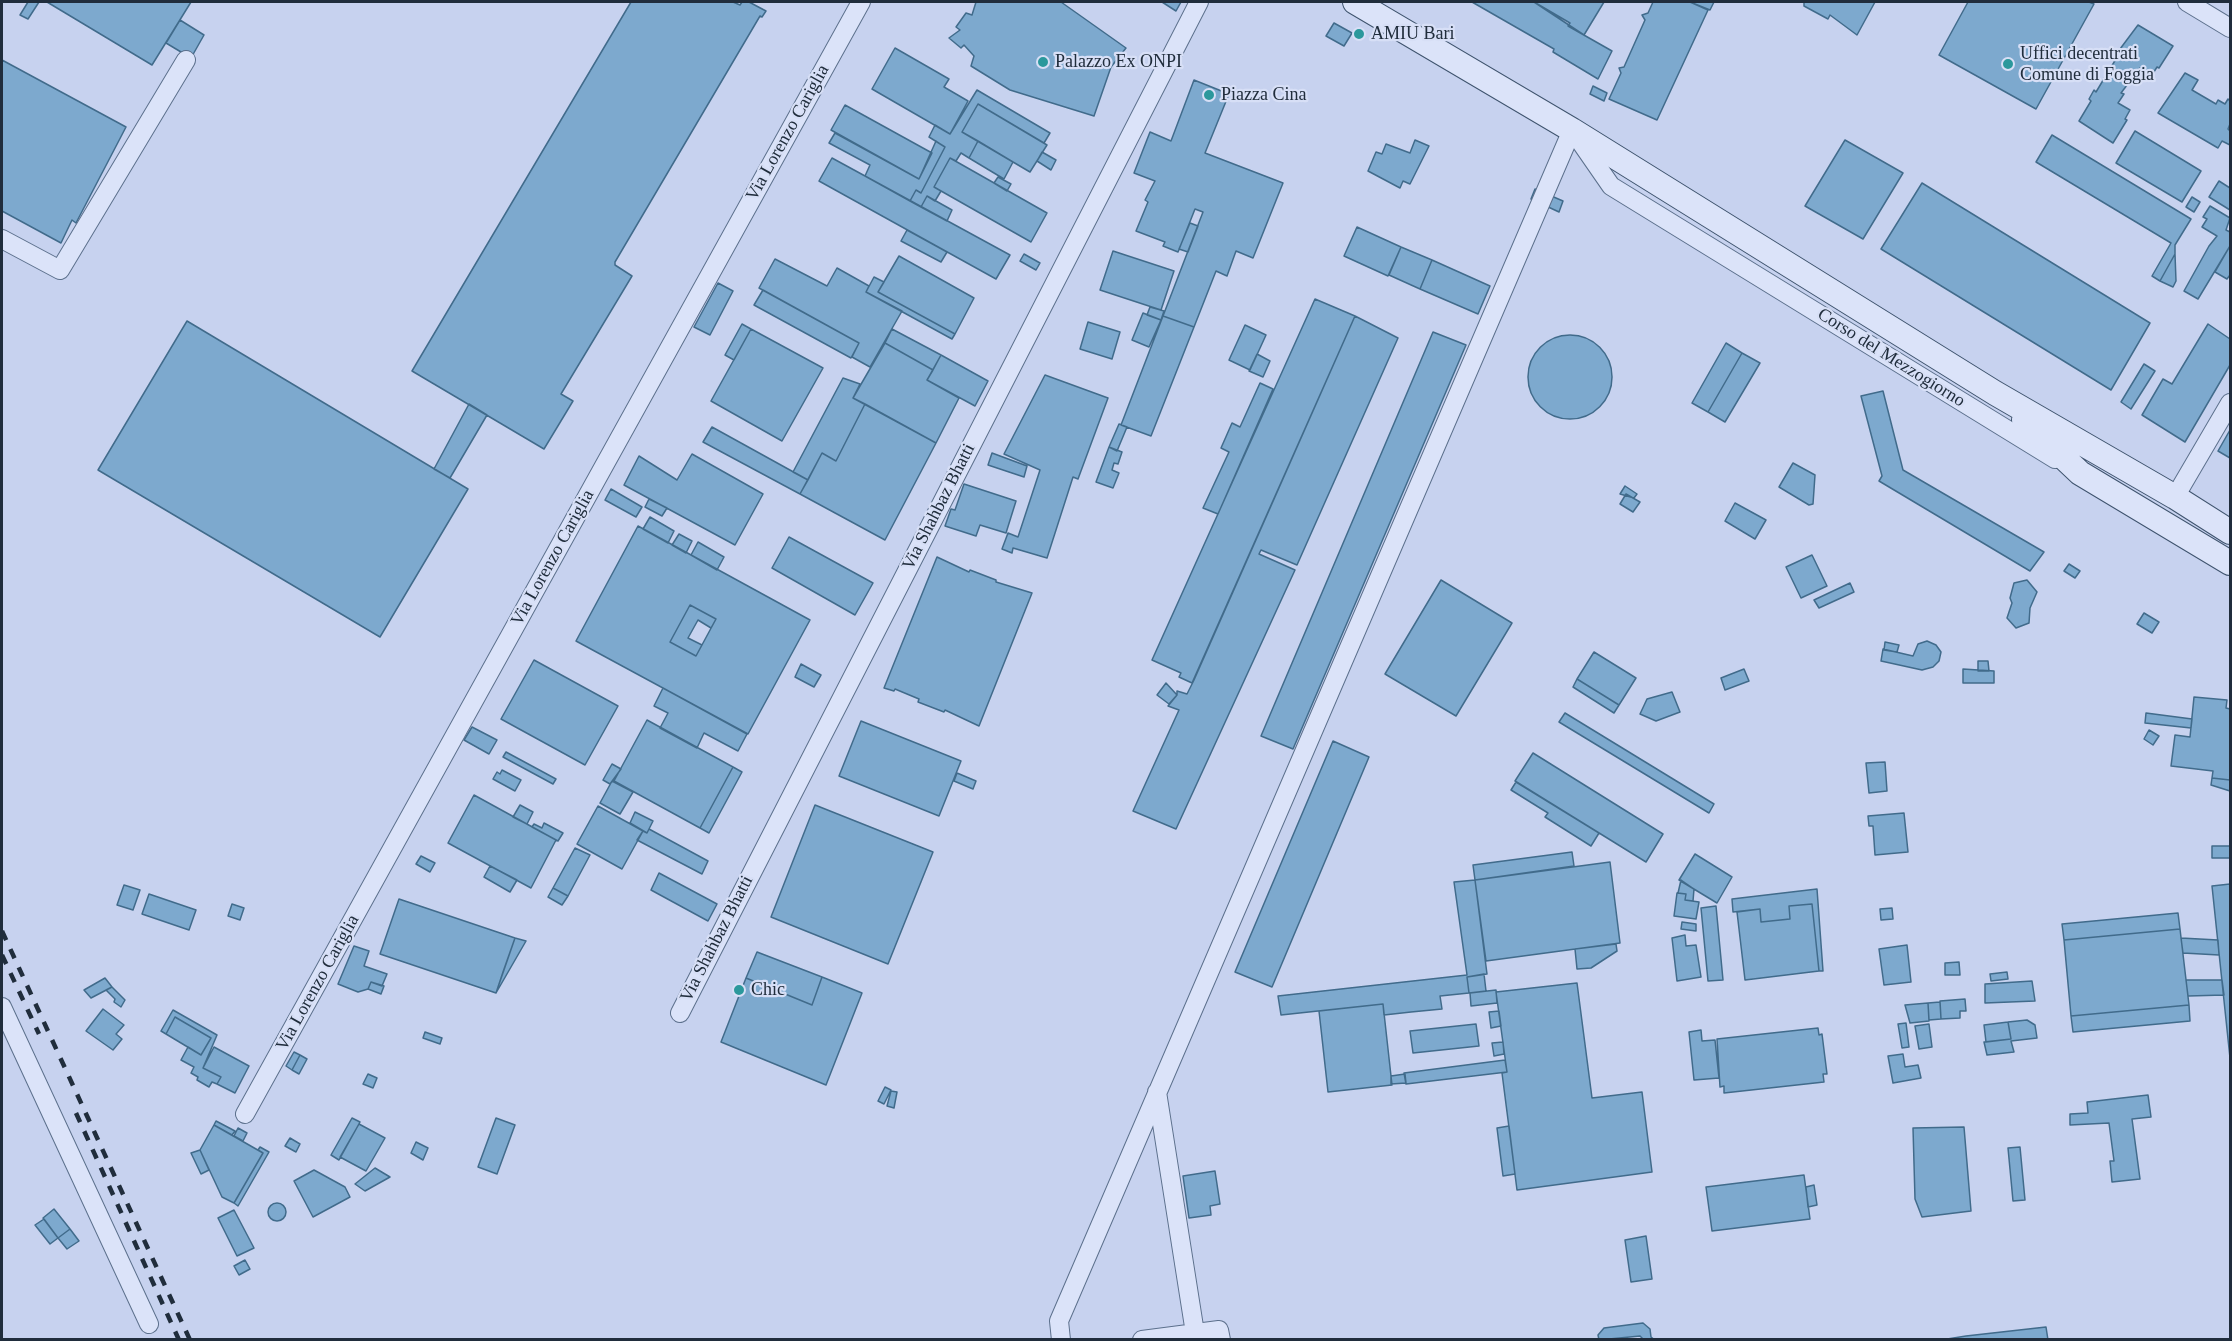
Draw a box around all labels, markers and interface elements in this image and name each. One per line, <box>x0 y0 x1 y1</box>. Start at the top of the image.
place label: AMIU Bari <box>1371 23 1454 45</box>
marker: AMIU Bari <box>1352 27 1366 41</box>
place label: Uffici decentrati Comune di Foggia <box>2020 43 2154 86</box>
place label: Palazzo Ex ONPI <box>1055 51 1182 73</box>
marker: Palazzo Ex ONPI <box>1036 55 1050 69</box>
marker: Uffici decentrati Comune di Foggia <box>2001 57 2015 71</box>
street label: Via Lorenzo Cariglia <box>742 61 834 205</box>
place label: Piazza Cina <box>1221 84 1306 106</box>
marker: Piazza Cina <box>1202 88 1216 102</box>
street label: Corso del Mezzogiorno <box>1813 304 1969 412</box>
street label: Via Shahbaz Bhatti <box>898 440 980 574</box>
street label: Via Lorenzo Cariglia <box>507 486 599 630</box>
street label: Via Shahbaz Bhatti <box>676 872 758 1006</box>
street label: Via Lorenzo Cariglia <box>272 911 364 1055</box>
place label: Chic <box>751 979 785 1001</box>
marker: Chic <box>732 983 746 997</box>

